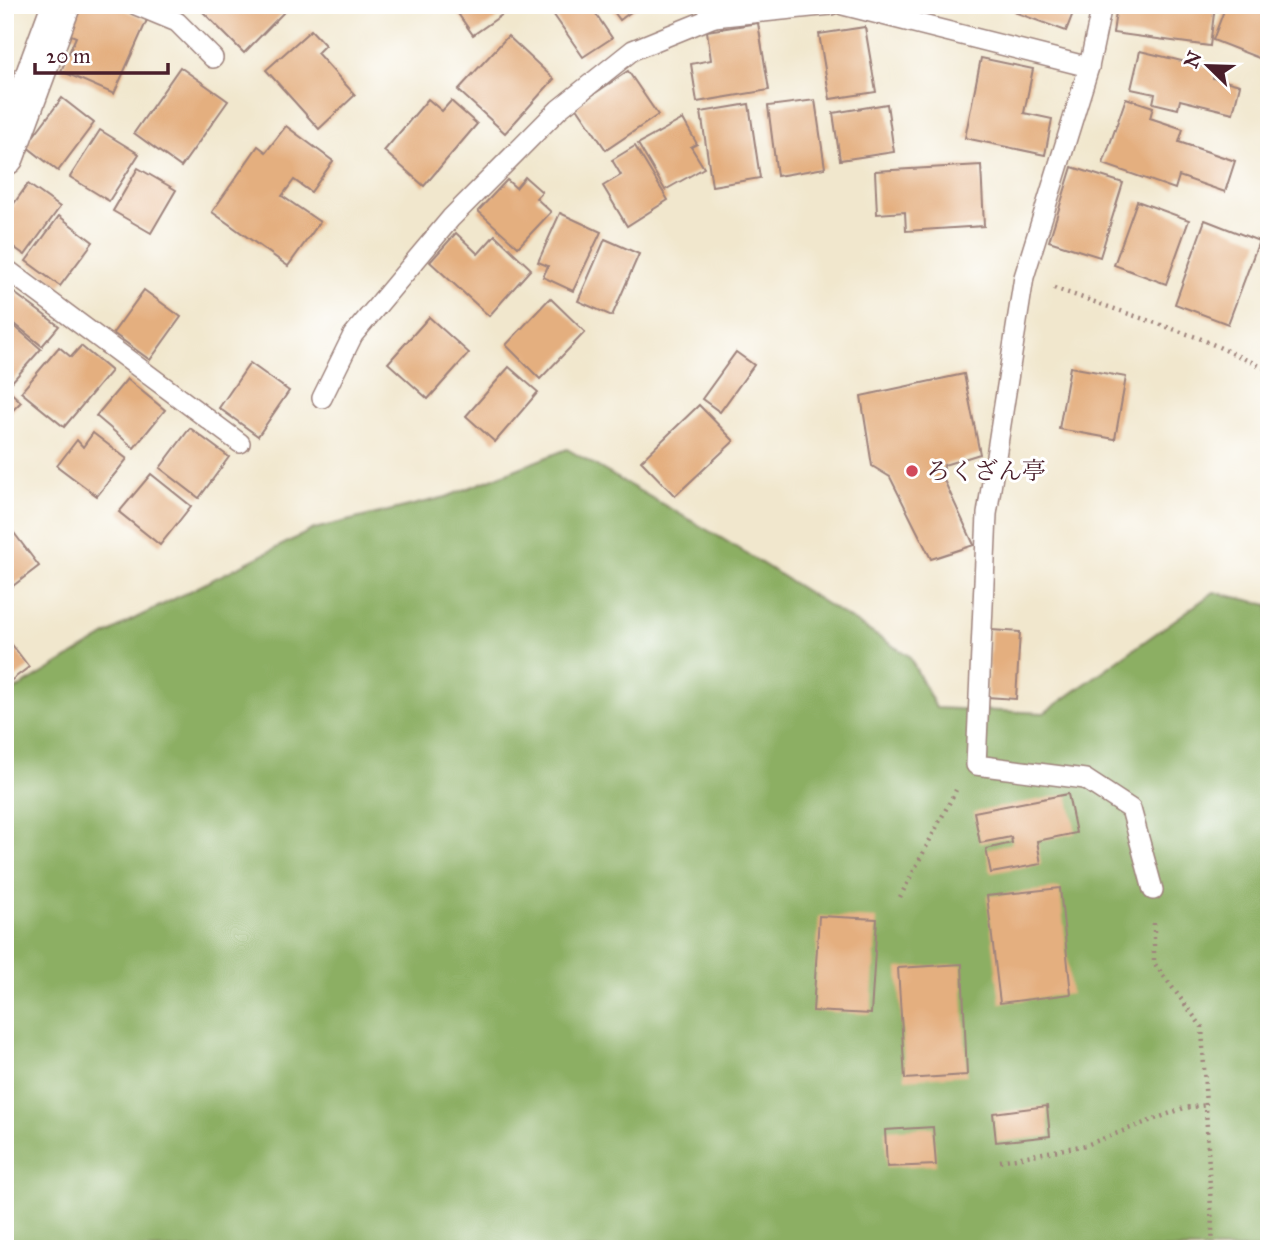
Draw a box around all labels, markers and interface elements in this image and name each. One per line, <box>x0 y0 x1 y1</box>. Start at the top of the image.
scale bar <box>35 32 168 76</box>
north arrow <box>1172 32 1242 102</box>
text: 20 m <box>46 43 91 69</box>
text: N <box>1179 48 1207 71</box>
place label: ろくざん亭 <box>926 456 1046 486</box>
marker: ろくざん亭 <box>904 463 920 479</box>

